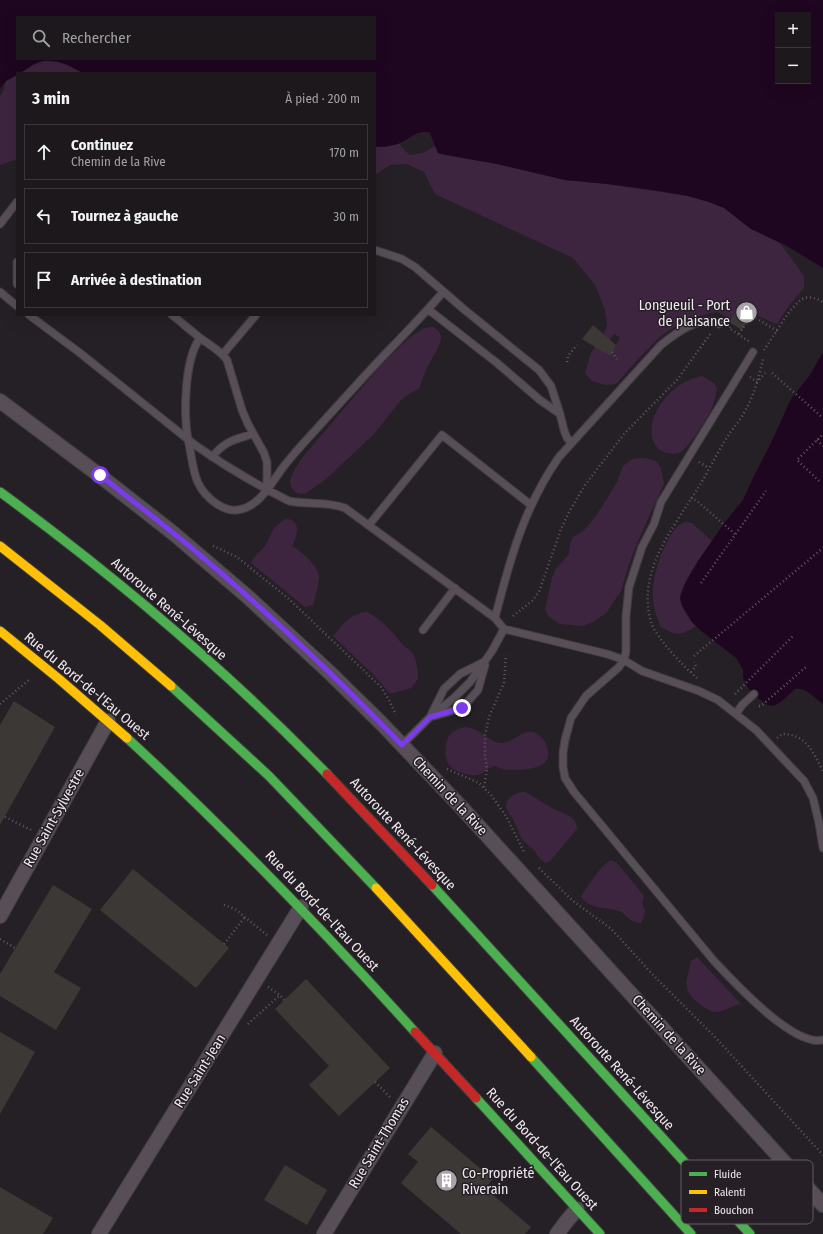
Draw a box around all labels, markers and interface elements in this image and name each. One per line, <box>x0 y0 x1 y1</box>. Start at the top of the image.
map controls <box>775 12 811 84</box>
button: + <box>775 12 811 48</box>
search box <box>16 16 376 60</box>
icon: search <box>30 27 52 49</box>
text: Rechercher <box>62 29 131 47</box>
button: − <box>775 48 811 84</box>
text: 3 min <box>32 88 70 109</box>
text: À pied · 200 m <box>285 91 360 106</box>
text: Continuez <box>71 136 133 154</box>
icon: ahead <box>33 141 55 163</box>
text: 170 m <box>329 145 359 160</box>
text: Chemin de la Rive <box>71 154 166 169</box>
icon: left <box>33 205 55 227</box>
text: Tournez à gauche <box>71 207 178 225</box>
text: 30 m <box>333 209 359 224</box>
icon: arrive <box>33 269 55 291</box>
text: Arrivée à destination <box>71 271 202 289</box>
place label: Longueuil - Port de plaisance <box>639 297 730 330</box>
shop icon: Longueuil - Port de plaisance <box>733 300 759 326</box>
route start <box>91 466 109 484</box>
street label: Autoroute René-Lévesque <box>108 554 230 664</box>
street label: Rue du Bord-de-l'Eau Ouest <box>21 628 154 744</box>
route end <box>453 699 471 717</box>
street label: Chemin de la Rive <box>409 753 491 839</box>
street label: Rue Saint-Sylvestre <box>20 766 88 870</box>
street label: Autoroute René-Lévesque <box>346 774 460 894</box>
street label: Rue du Bord-de-l'Eau Ouest <box>262 847 383 975</box>
street label: Chemin de la Rive <box>629 991 709 1079</box>
street label: Autoroute René-Lévesque <box>566 1012 678 1134</box>
street label: Rue Saint-Jean <box>171 1031 229 1111</box>
street label: Rue du Bord-de-l'Eau Ouest <box>483 1084 602 1214</box>
street label: Rue Saint-Thomas <box>345 1094 413 1192</box>
legend <box>681 1160 813 1224</box>
place label: Co-Propriété Riverain <box>462 1165 534 1198</box>
building icon: Co-Propriété Riverain <box>434 1168 460 1194</box>
text: Fluide <box>714 1168 741 1181</box>
text: Ralenti <box>714 1186 746 1199</box>
text: Bouchon <box>714 1204 754 1217</box>

